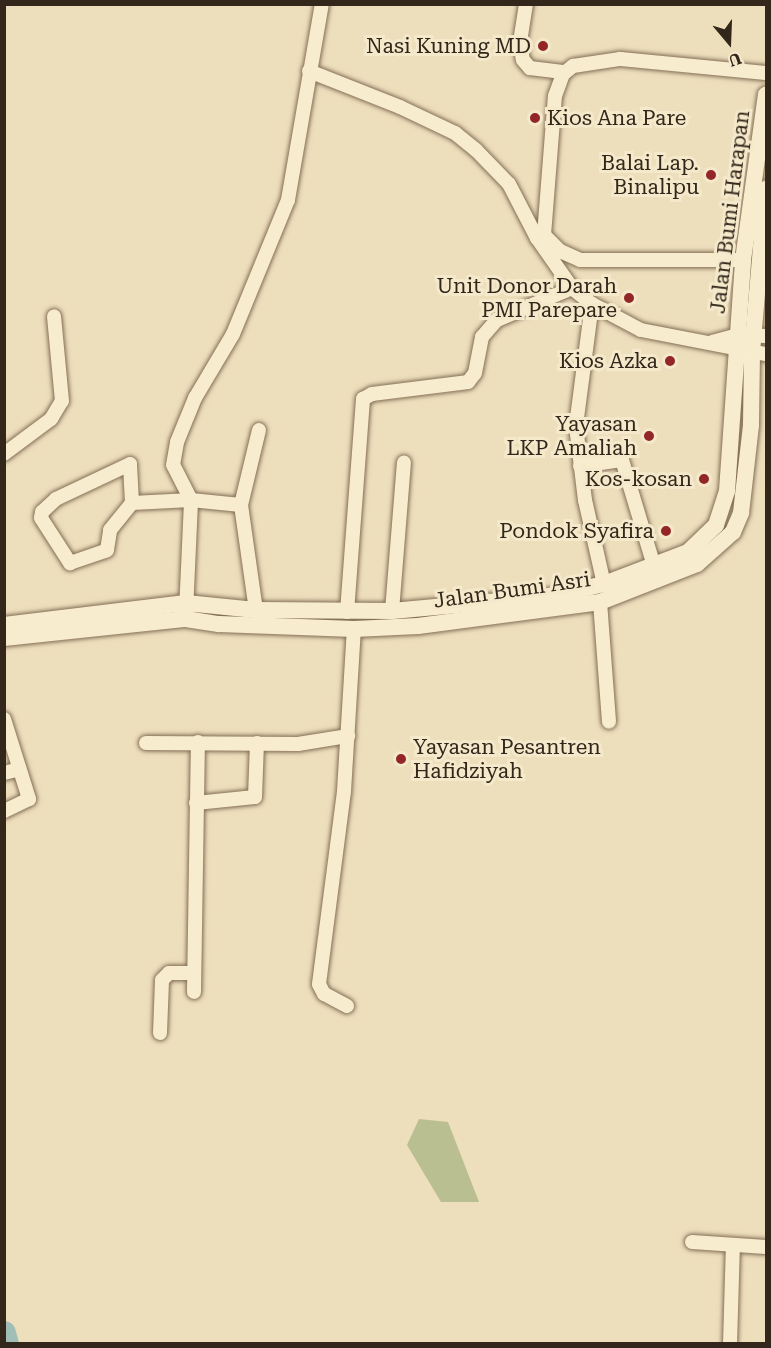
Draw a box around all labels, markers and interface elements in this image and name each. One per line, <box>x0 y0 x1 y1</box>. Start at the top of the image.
north arrow <box>699 12 759 72</box>
place label: Nasi Kuning MD <box>366 33 531 59</box>
marker: Nasi Kuning MD <box>536 39 550 53</box>
text: U <box>726 49 744 70</box>
place label: Kios Ana Pare <box>547 105 686 131</box>
street label: Jalan Bumi Harapan <box>705 109 755 315</box>
marker: Kios Ana Pare <box>528 111 542 125</box>
place label: Balai Lap. Binalipu <box>601 150 699 200</box>
marker: Balai Lap. Binalipu <box>704 168 718 182</box>
place label: Unit Donor Darah PMI Parepare <box>437 273 617 323</box>
marker: Unit Donor Darah PMI Parepare <box>622 291 636 305</box>
place label: Kios Azka <box>559 348 658 374</box>
marker: Kios Azka <box>663 354 677 368</box>
place label: Yayasan LKP Amaliah <box>506 411 637 461</box>
marker: Yayasan LKP Amaliah <box>642 429 656 443</box>
place label: Kos-kosan <box>585 466 692 492</box>
marker: Kos-kosan <box>697 472 711 486</box>
place label: Pondok Syafira <box>499 518 654 544</box>
marker: Pondok Syafira <box>659 524 673 538</box>
street label: Jalan Bumi Asri <box>432 567 592 613</box>
place label: Yayasan Pesantren Hafidziyah <box>413 734 601 784</box>
marker: Yayasan Pesantren Hafidziyah <box>394 752 408 766</box>

